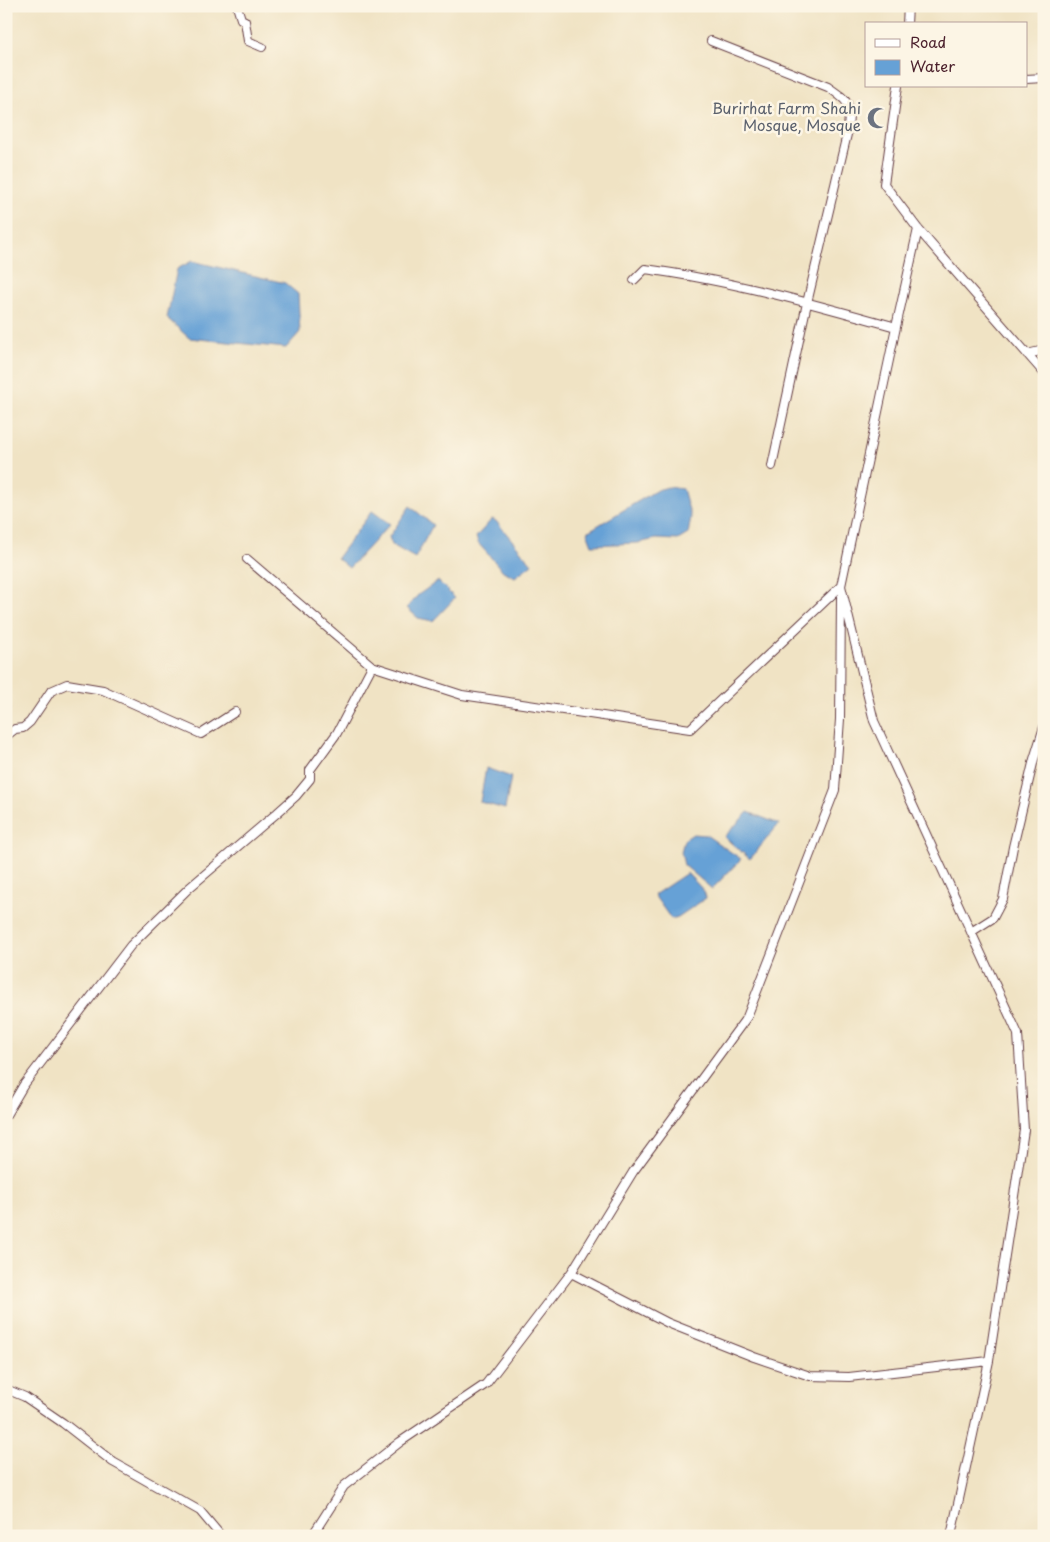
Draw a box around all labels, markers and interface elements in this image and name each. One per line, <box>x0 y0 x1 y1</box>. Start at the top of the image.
legend <box>865 22 1028 88</box>
text: Road <box>910 30 946 53</box>
text: Water <box>910 54 955 77</box>
place label: Burirhat Farm Shahi Mosque, Mosque <box>712 96 861 136</box>
mosque icon: Burirhat Farm Shahi Mosque, Mosque <box>865 105 891 131</box>

